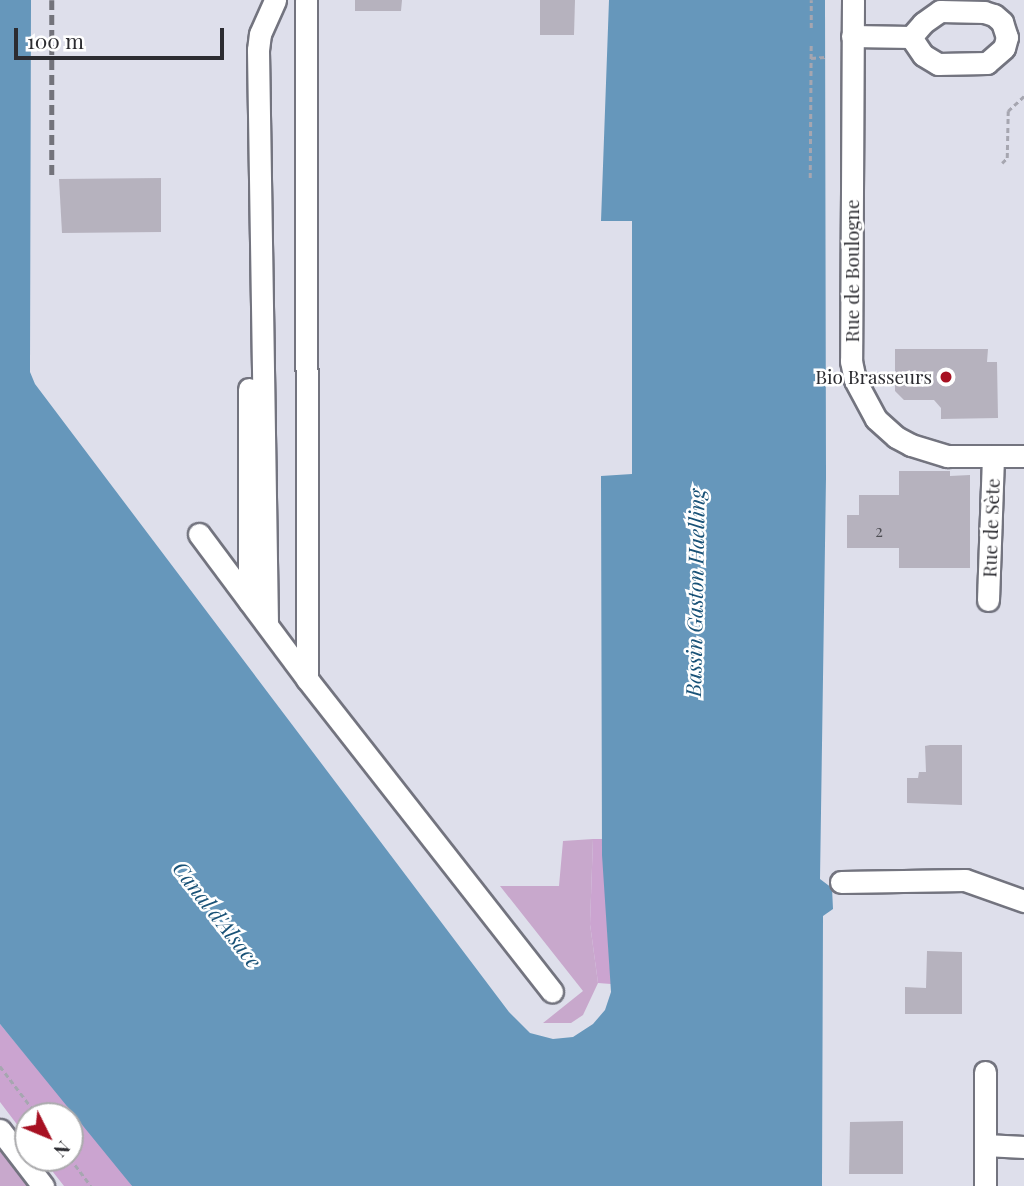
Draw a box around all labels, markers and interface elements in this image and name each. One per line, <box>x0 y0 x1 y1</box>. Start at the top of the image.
scale bar <box>18 14 228 58</box>
text: 100 m <box>27 26 84 54</box>
street label: Rue de Boulogne <box>841 199 863 343</box>
place label: Bio Brasseurs <box>815 366 932 388</box>
marker: Bio Brasseurs <box>938 369 954 385</box>
street label: Rue de Sète <box>978 478 1004 578</box>
water label: Bassin Gaston Haelling <box>680 489 708 697</box>
house number: 2 <box>875 521 883 541</box>
water label: Canal d'Alsace <box>168 855 268 973</box>
north arrow <box>14 1102 84 1172</box>
text: N <box>49 1136 77 1164</box>

